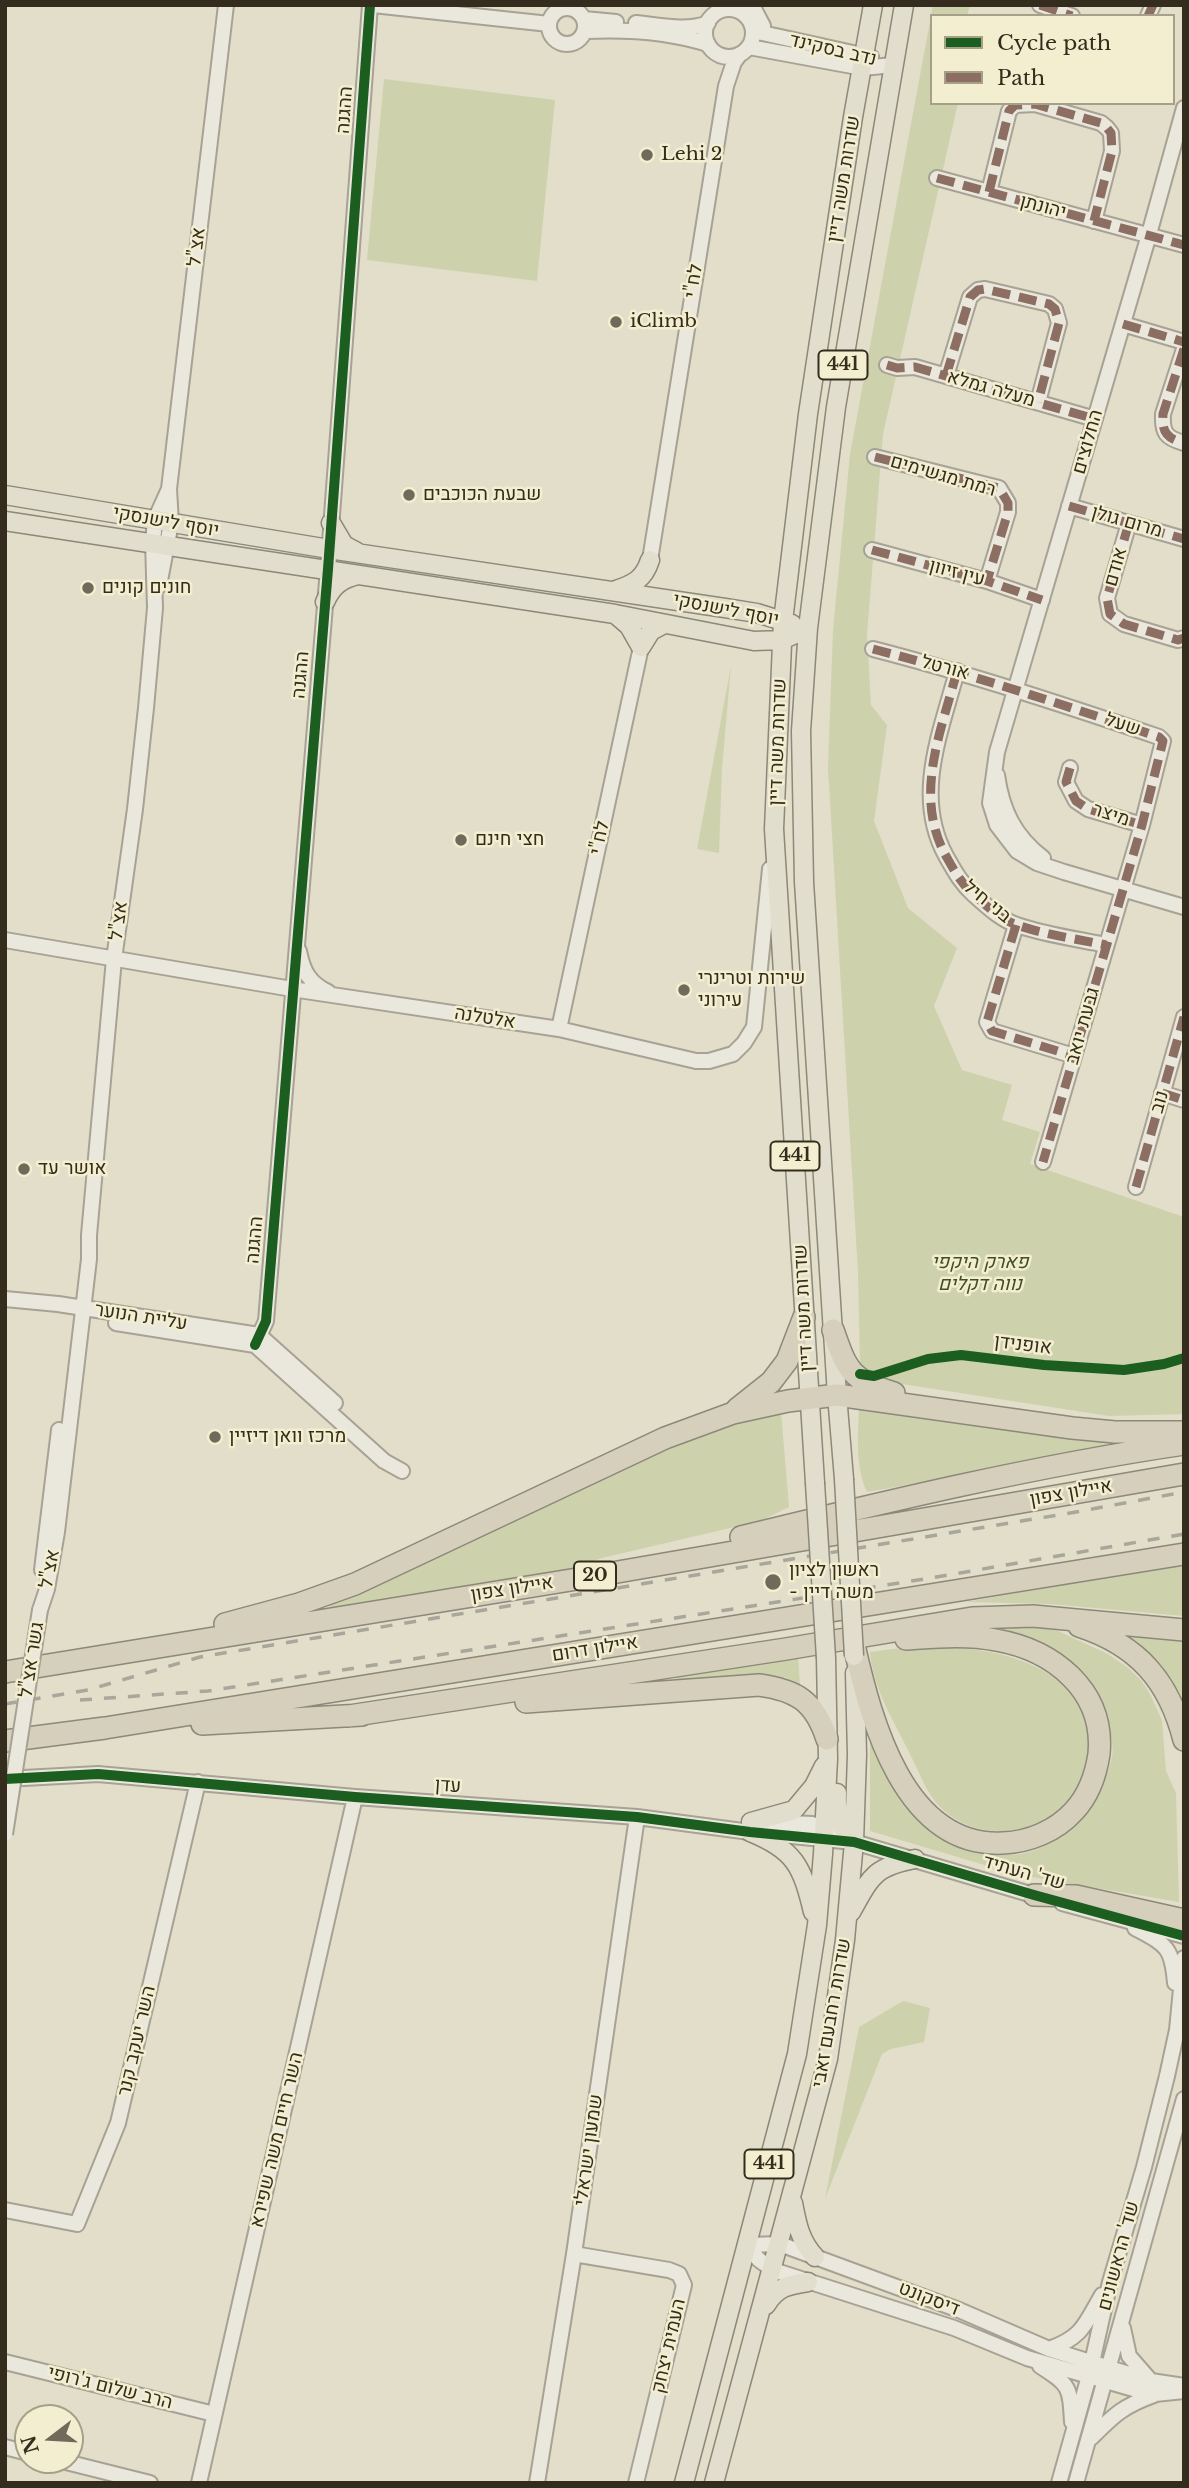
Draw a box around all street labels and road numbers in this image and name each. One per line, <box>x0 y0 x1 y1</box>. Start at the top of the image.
street label: נדב בסקינד <box>787 29 879 71</box>
street label: ההגנה <box>332 85 358 135</box>
street label: שדרות משה דיין <box>823 114 865 244</box>
street label: יהונתן <box>1017 190 1069 224</box>
street label: אצ"ל <box>183 226 211 268</box>
street label: לח"י <box>680 262 708 300</box>
road number: 441 <box>818 351 868 380</box>
street label: מעלה גמלא <box>944 366 1038 412</box>
street label: החלוצים <box>1068 407 1108 477</box>
street label: רמת מגשימים <box>888 450 998 502</box>
street label: יוסף לישנסקי <box>111 501 221 543</box>
street label: מרום גולן <box>1089 501 1165 543</box>
street label: אודם <box>1100 545 1132 589</box>
street label: עין זיוון <box>927 555 987 591</box>
street label: יוסף לישנסקי <box>671 589 781 631</box>
street label: ההגנה <box>288 650 314 700</box>
street label: אורטל <box>919 651 971 685</box>
street label: שדרות משה דיין <box>764 678 792 806</box>
street label: שעל <box>1102 709 1144 741</box>
street label: מיצר <box>1090 798 1132 832</box>
street label: לח"י <box>585 819 615 857</box>
street label: בני חיל <box>958 876 1016 928</box>
street label: אצ"ל <box>105 900 133 942</box>
street label: גבעת יואב <box>1061 985 1105 1067</box>
street label: אלטלנה <box>453 1002 517 1034</box>
street label: נוב <box>1146 1088 1174 1116</box>
road number: 441 <box>770 1142 820 1170</box>
street label: ההגנה <box>242 1215 268 1265</box>
street label: שדרות משה דיין <box>789 1244 819 1372</box>
street label: עליית הנוער <box>93 1298 189 1336</box>
street label: אופנידן <box>993 1330 1053 1360</box>
street label: איילון צפון <box>1028 1475 1114 1511</box>
street label: אצ"ל <box>35 1548 65 1590</box>
road number: 20 <box>574 1562 616 1590</box>
street label: איילון צפון <box>469 1571 555 1607</box>
street label: גשר אצ"ל <box>15 1620 49 1700</box>
street label: איילון דרום <box>550 1631 640 1667</box>
street label: עדן <box>434 1774 462 1798</box>
street label: שד' העתיד <box>980 1850 1068 1896</box>
street label: שדרות רחבעם זאבי <box>808 1937 856 2089</box>
street label: השר יעקב קנר <box>113 1983 161 2099</box>
street label: השר חיים משה שפירא <box>246 2050 308 2230</box>
street label: שמעון ישראלי <box>570 2093 608 2207</box>
road number: 441 <box>744 2150 794 2178</box>
street label: שד' הראשונים <box>1093 2199 1145 2313</box>
street label: דיסקונט <box>895 2277 963 2321</box>
street label: העמית יצחק <box>647 2296 691 2396</box>
street label: הרב שלום ג'רופי <box>45 2361 175 2415</box>

